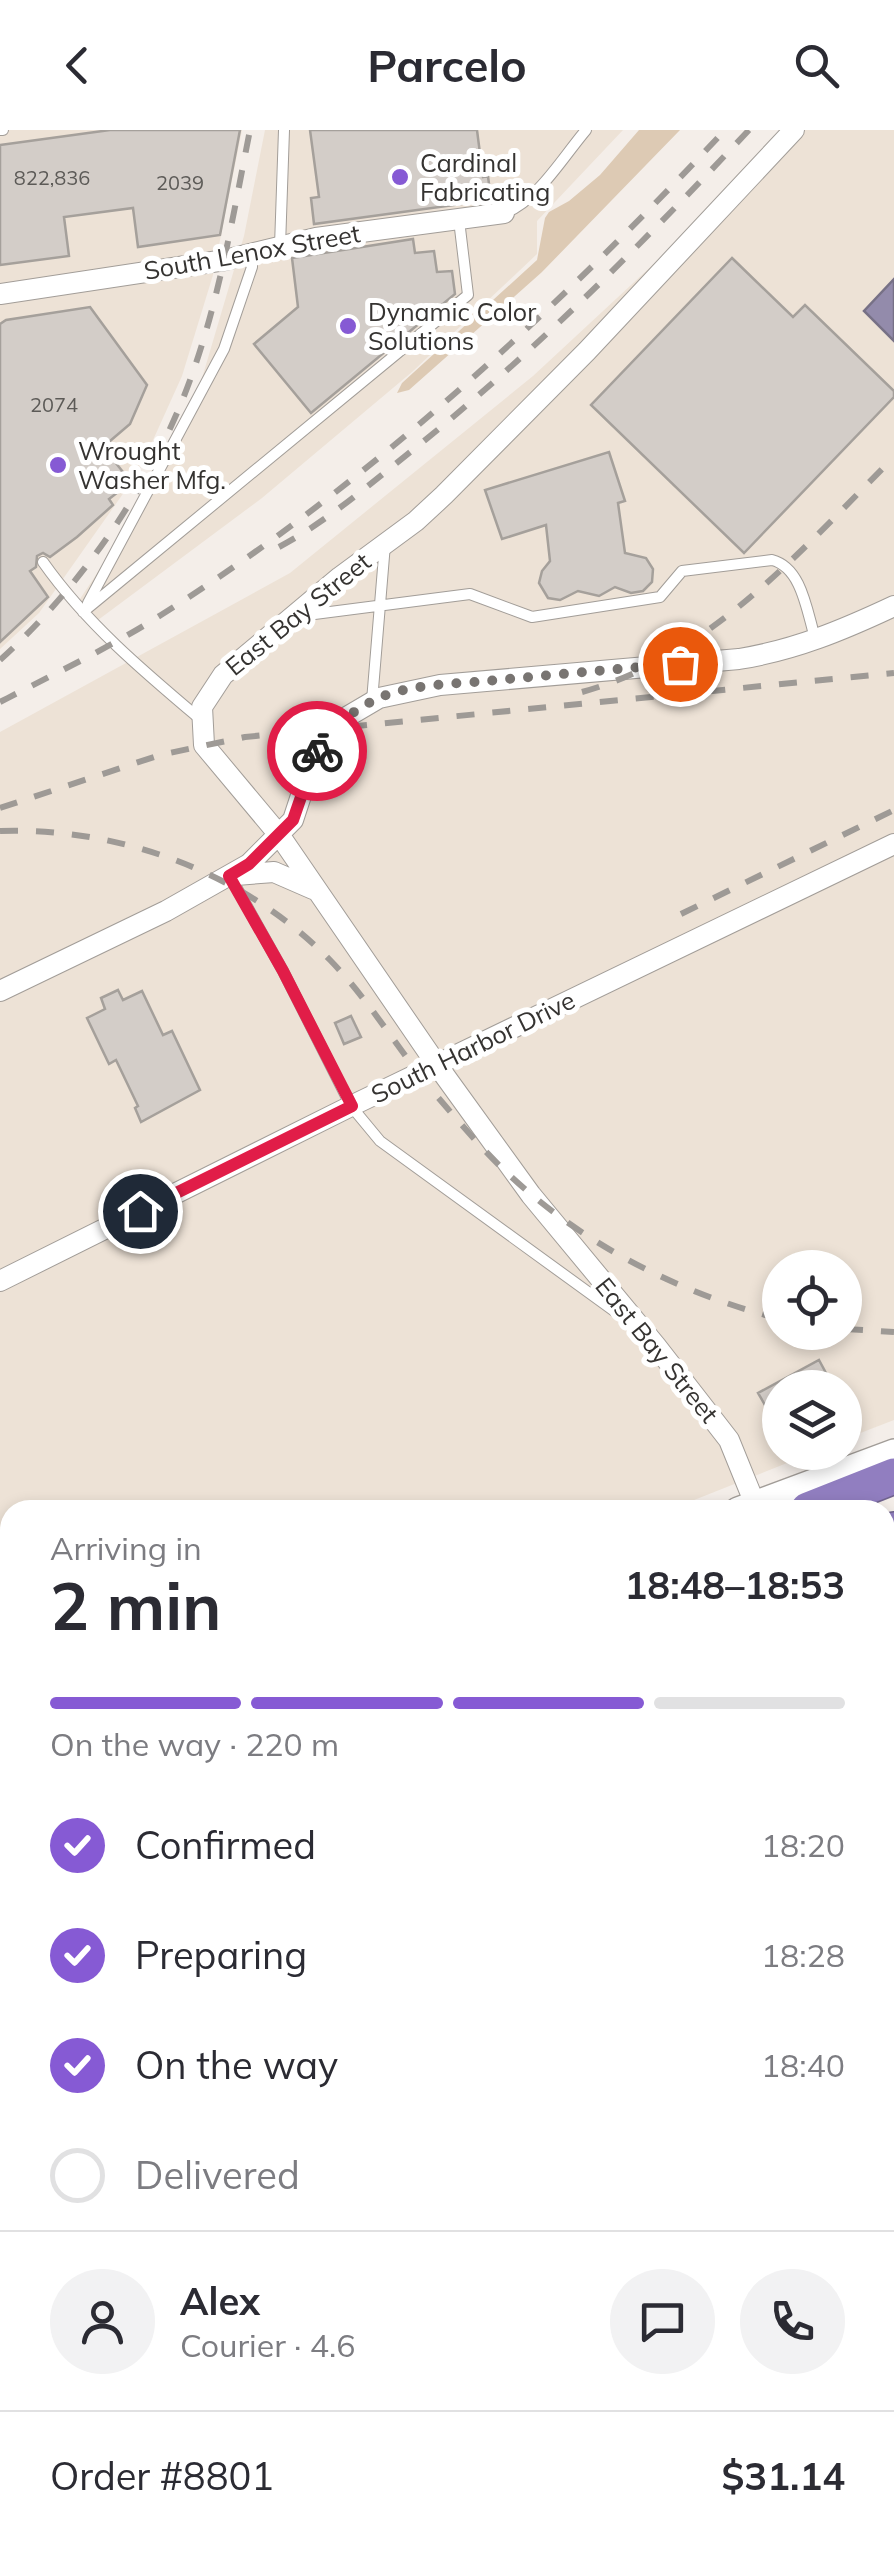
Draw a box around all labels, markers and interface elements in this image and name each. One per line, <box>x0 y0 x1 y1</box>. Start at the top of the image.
text: Parcelo <box>367 37 527 93</box>
icon: back <box>50 38 105 93</box>
icon: search <box>789 38 844 93</box>
place label: Cardinal Fabricating <box>420 147 550 207</box>
house number: 822,836 <box>14 165 90 190</box>
marker: Cardinal Fabricating <box>389 166 411 188</box>
house number: 2039 <box>156 170 204 195</box>
street label: South Lenox Street <box>141 217 363 286</box>
place label: Dynamic Color Solutions <box>368 296 536 356</box>
marker: Dynamic Color Solutions <box>337 315 359 337</box>
house number: 2074 <box>30 392 78 417</box>
place label: Wrought Washer Mfg. <box>78 435 226 495</box>
marker: Wrought Washer Mfg. <box>47 454 69 476</box>
street label: East Bay Street <box>219 545 377 682</box>
pin <box>638 622 723 707</box>
icon: bag <box>653 637 708 692</box>
courier <box>267 701 367 801</box>
icon: bike <box>290 724 345 779</box>
street label: South Harbor Drive <box>366 984 580 1109</box>
pin <box>98 1169 183 1254</box>
icon: home <box>113 1184 168 1239</box>
map controls <box>762 1250 862 1470</box>
button: locate <box>762 1250 862 1350</box>
street label: East Bay Street <box>589 1271 726 1429</box>
button: layers <box>762 1370 862 1470</box>
text: Arriving in <box>50 1528 202 1568</box>
text: 18:48–18:53 <box>625 1561 845 1609</box>
text: 2 min <box>50 1565 221 1646</box>
text: On the way · 220 m <box>50 1724 339 1764</box>
icon: check <box>50 1818 105 1873</box>
text: Confirmed <box>135 1821 316 1869</box>
text: 18:20 <box>761 1825 845 1865</box>
icon: check <box>50 1928 105 1983</box>
text: Preparing <box>135 1931 307 1979</box>
text: 18:28 <box>761 1935 845 1975</box>
icon: check <box>50 2038 105 2093</box>
text: On the way <box>135 2041 338 2089</box>
text: 18:40 <box>761 2045 845 2085</box>
text: Delivered <box>135 2151 300 2199</box>
button: person <box>50 2269 155 2374</box>
button: chat <box>610 2269 715 2374</box>
button: phone <box>740 2269 845 2374</box>
text: Alex <box>180 2277 260 2325</box>
text: Courier · 4.6 <box>180 2325 356 2365</box>
text: Order #8801 <box>50 2452 274 2500</box>
text: $31.14 <box>722 2452 845 2500</box>

